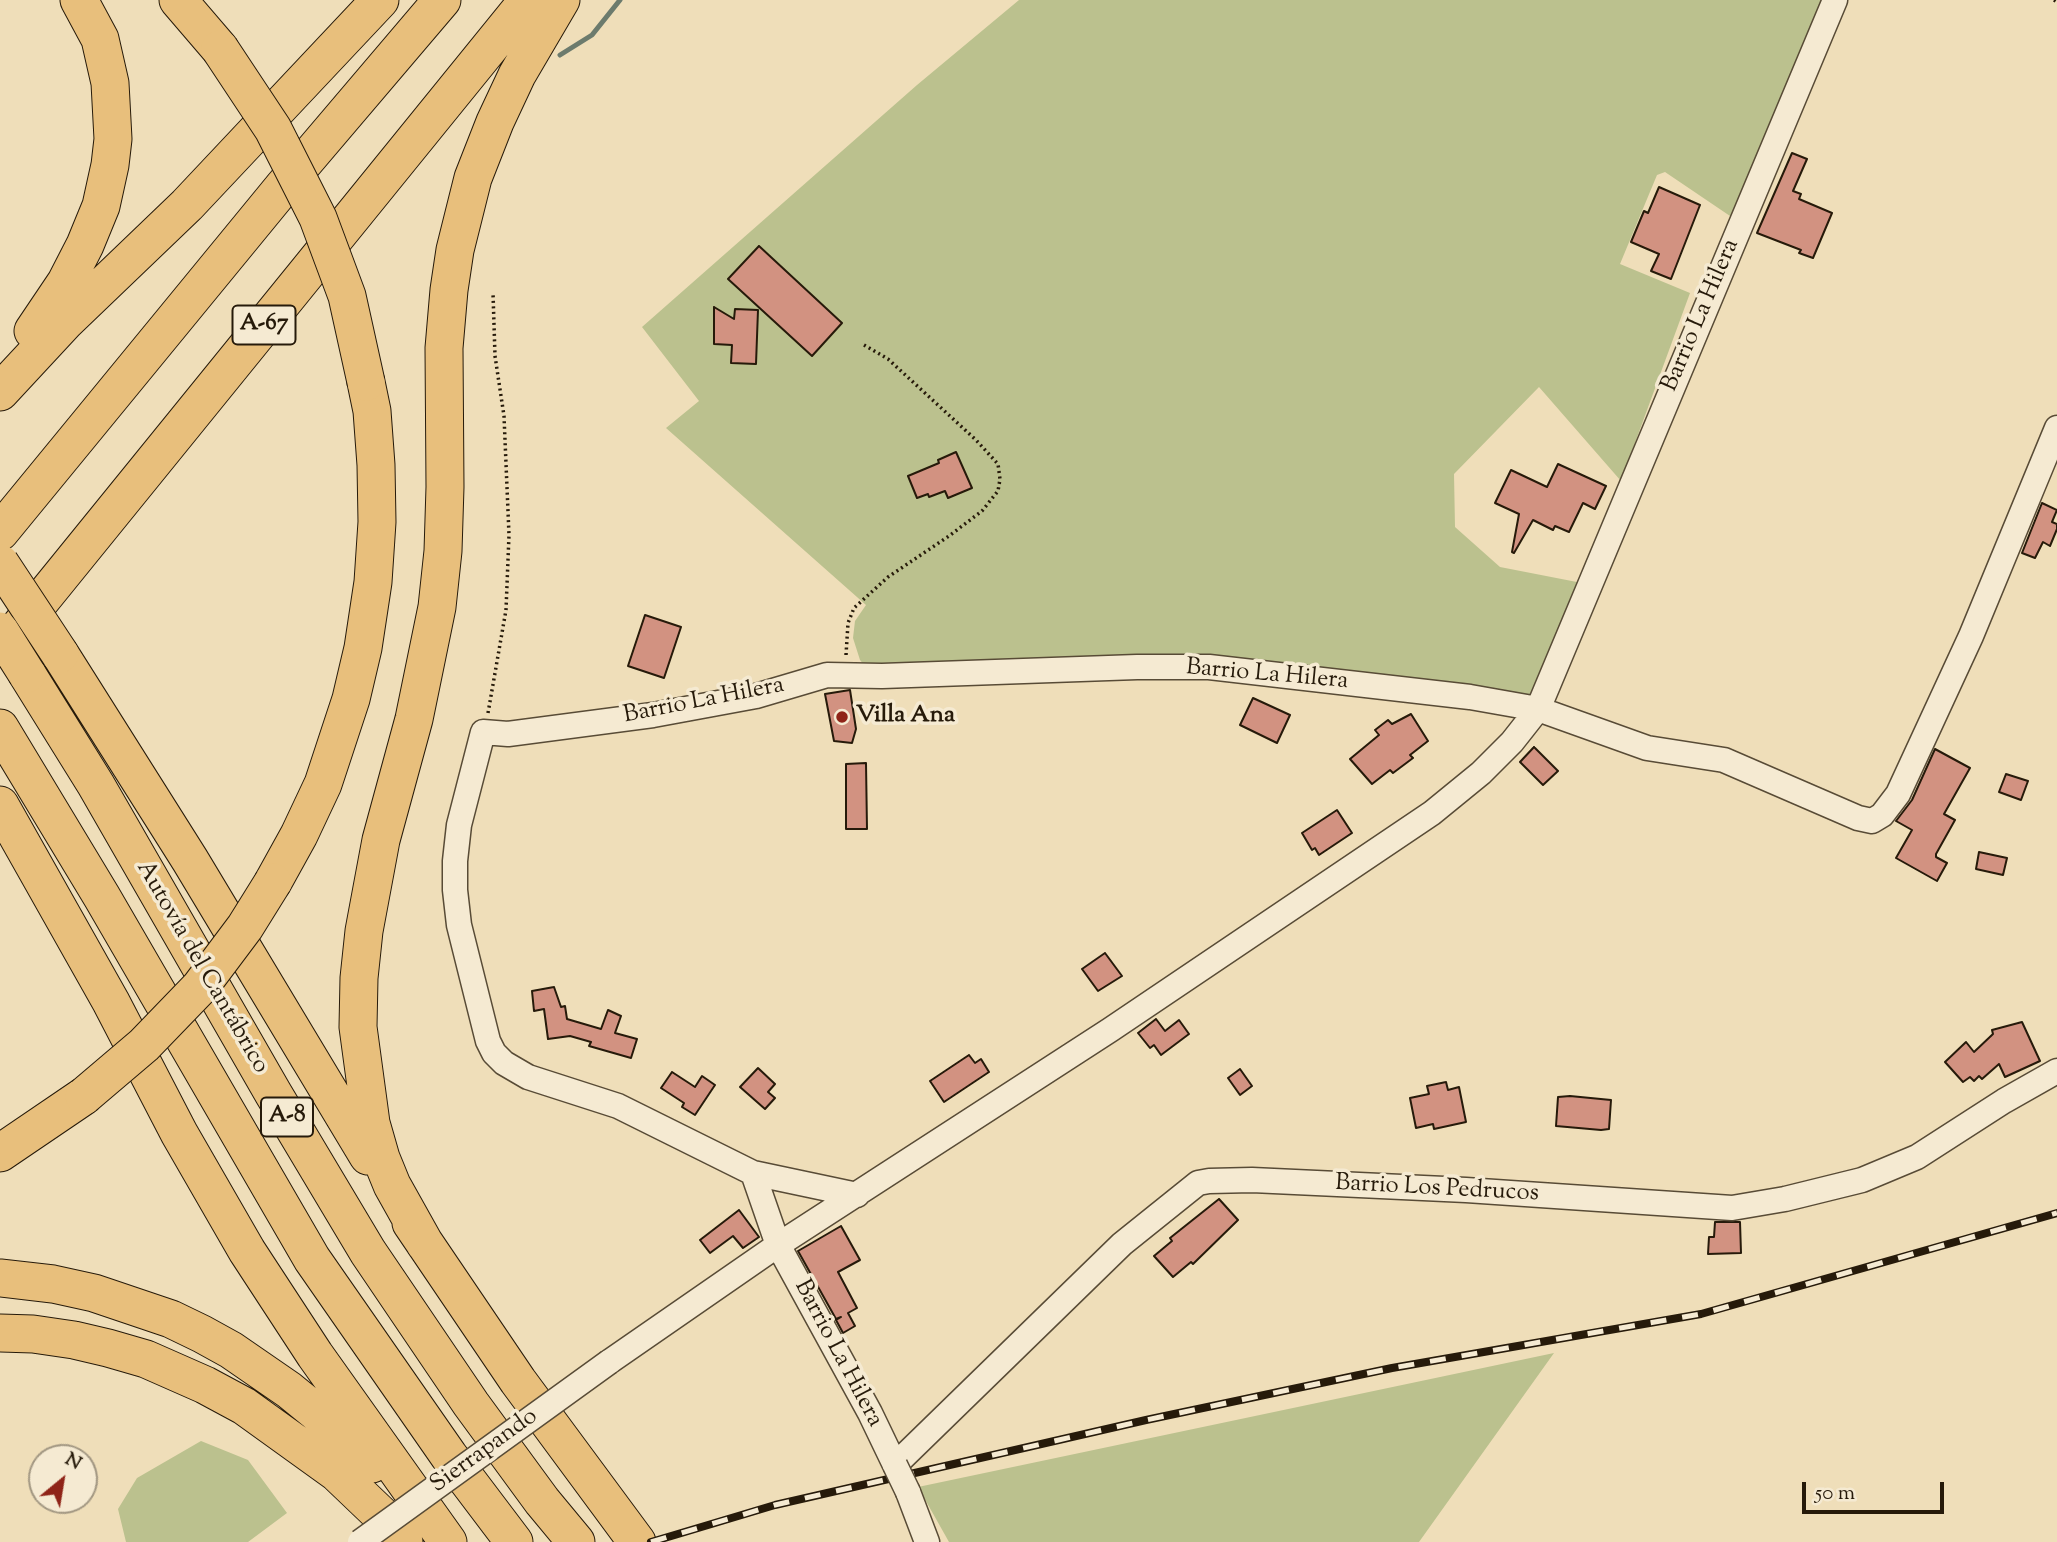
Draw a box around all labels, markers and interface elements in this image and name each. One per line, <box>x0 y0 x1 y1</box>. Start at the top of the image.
street label: Barrio La Hilera <box>1657 235 1747 397</box>
road number: A-67 <box>232 306 296 344</box>
street label: Barrio La Hilera <box>1185 655 1349 697</box>
street label: Barrio La Hilera <box>621 672 787 732</box>
place label: Villa Ana <box>856 703 955 731</box>
marker: Villa Ana <box>834 709 850 725</box>
street label: Autovía del Cantábrico <box>128 857 274 1079</box>
road number: A-8 <box>261 1098 313 1136</box>
street label: Barrio Los Pedrucos <box>1334 1170 1540 1210</box>
street label: Barrio La Hilera <box>786 1275 888 1433</box>
street label: Sierrapando <box>426 1403 544 1501</box>
north arrow <box>28 1444 98 1514</box>
text: N <box>59 1447 86 1478</box>
scale bar <box>1805 1468 1947 1512</box>
text: 50 m <box>1815 1479 1855 1509</box>

